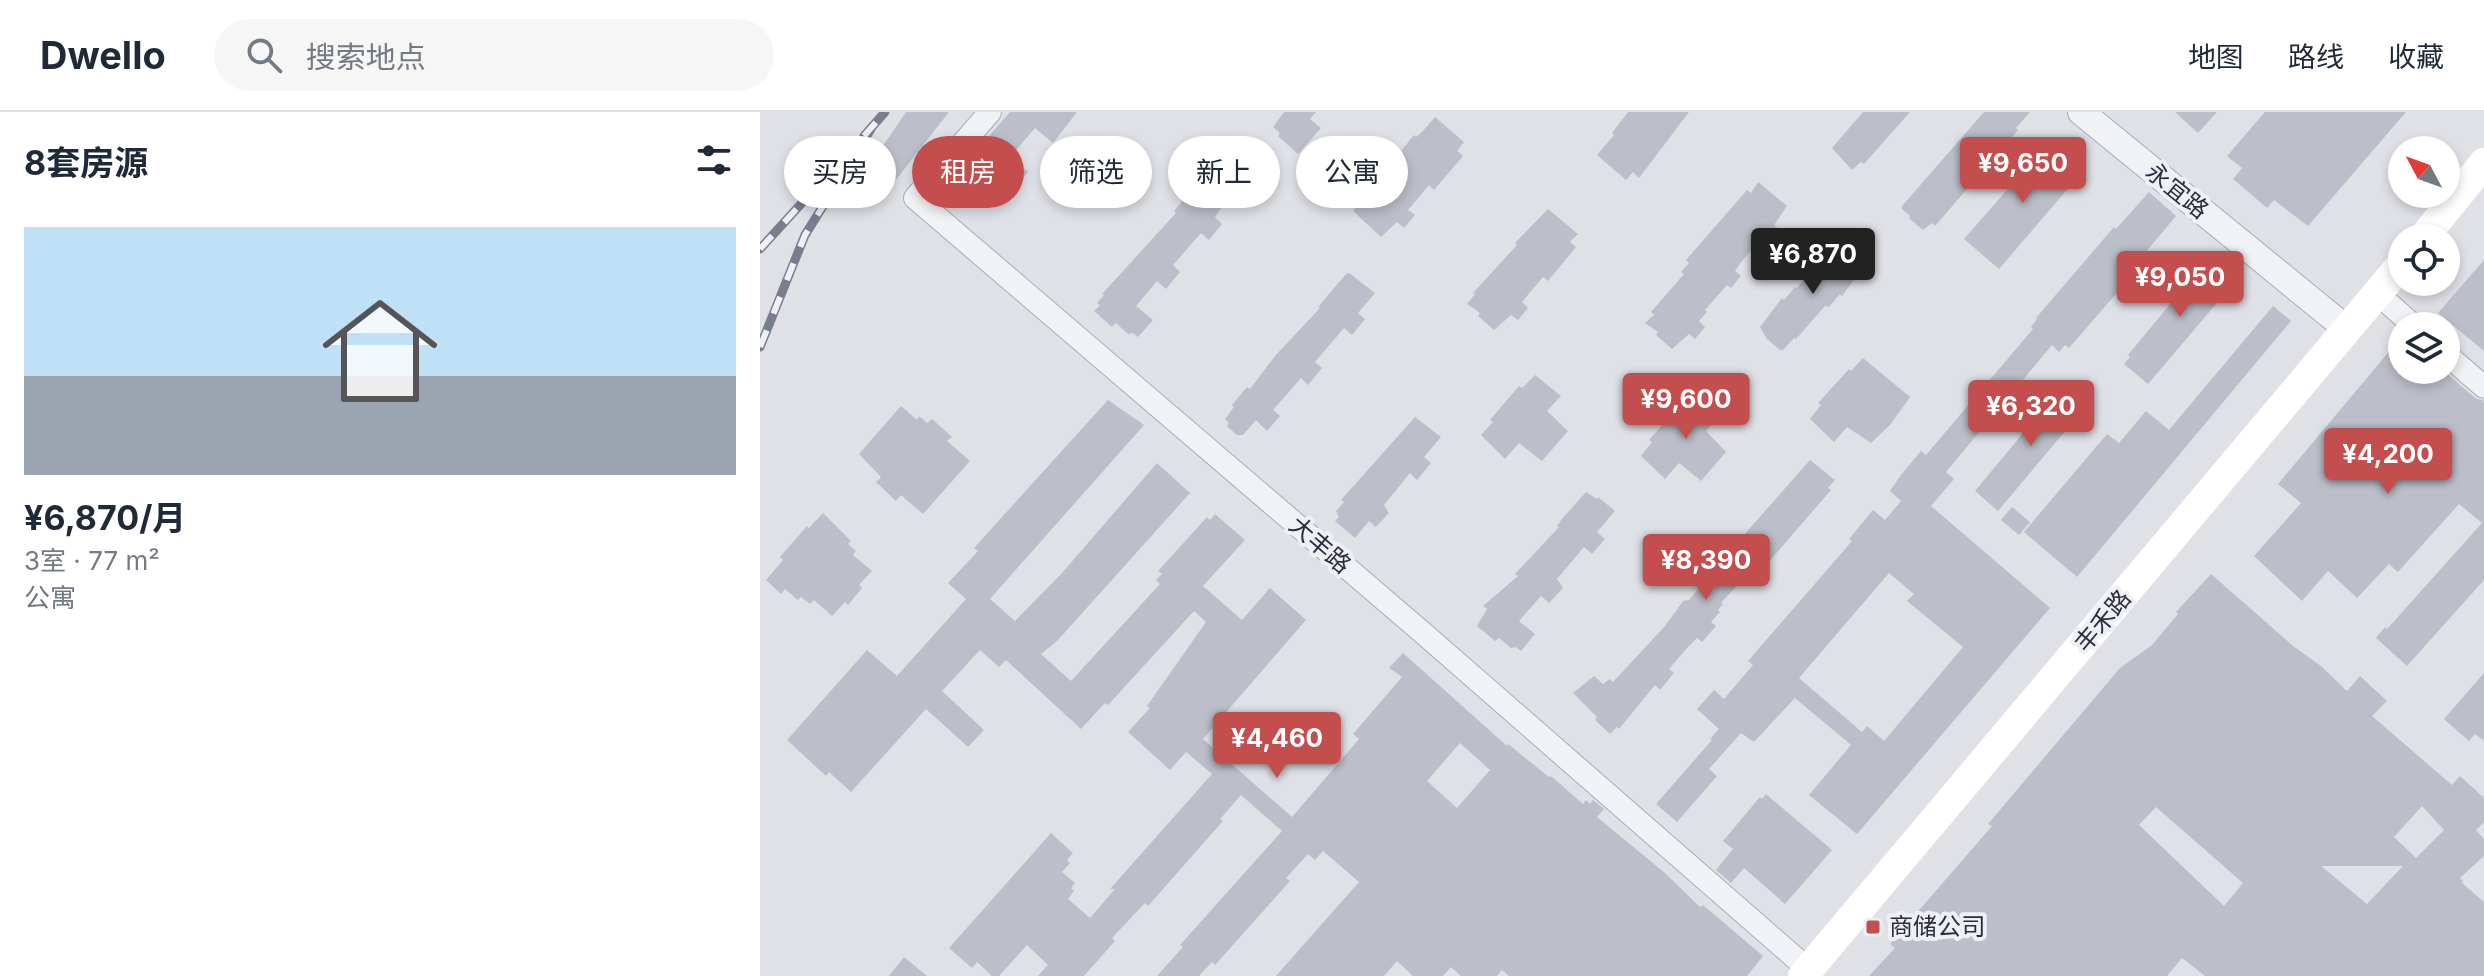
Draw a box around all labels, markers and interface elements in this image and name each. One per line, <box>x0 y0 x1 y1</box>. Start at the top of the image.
search box <box>214 19 774 91</box>
text: Dwello <box>40 32 166 78</box>
icon: search <box>242 33 286 77</box>
text: 搜索地点 <box>306 39 426 75</box>
text: 地图 <box>2188 40 2244 74</box>
text: 路线 <box>2288 40 2344 74</box>
text: 收藏 <box>2388 40 2444 74</box>
chip: 买房 <box>784 136 896 208</box>
chip: 租房 <box>912 136 1024 208</box>
chip: 筛选 <box>1040 136 1152 208</box>
chip: 新上 <box>1168 136 1280 208</box>
chip: 公寓 <box>1296 136 1408 208</box>
north arrow <box>2388 136 2460 208</box>
map controls <box>2388 136 2460 384</box>
pin: ¥9,650 <box>1958 137 2088 205</box>
icon: filters <box>692 138 736 182</box>
text: 8套房源 <box>24 142 148 183</box>
text: ¥9,650 <box>1978 147 2068 178</box>
street label: 永宜路 <box>2140 157 2214 225</box>
button: locate <box>2388 224 2460 296</box>
pin: ¥6,870 <box>1748 228 1878 296</box>
text: ¥6,870 <box>1769 238 1857 269</box>
pin: ¥9,050 <box>2115 251 2245 319</box>
text: ¥9,050 <box>2135 261 2225 292</box>
icon: home <box>308 279 452 423</box>
button: layers <box>2388 312 2460 384</box>
pin: ¥9,600 <box>1621 373 1751 441</box>
pin: ¥6,320 <box>1966 380 2096 448</box>
text: ¥9,600 <box>1641 383 1731 414</box>
text: ¥6,320 <box>1986 390 2076 421</box>
pin: ¥4,200 <box>2323 428 2453 496</box>
text: ¥4,200 <box>2342 438 2434 469</box>
text: ¥6,870/月 <box>24 497 186 538</box>
street label: 大丰路 <box>1284 510 1357 579</box>
pin: ¥8,390 <box>1641 534 1771 602</box>
text: ¥8,390 <box>1661 544 1751 575</box>
text: 3室 · 77 m² <box>24 545 160 576</box>
text: 公寓 <box>24 582 76 613</box>
street label: 丰禾路 <box>2068 584 2137 658</box>
pin: ¥4,460 <box>1212 712 1342 780</box>
text: ¥4,460 <box>1231 722 1323 753</box>
place label: 商储公司 <box>1889 912 1985 941</box>
marker: 商储公司 <box>1864 918 1882 936</box>

